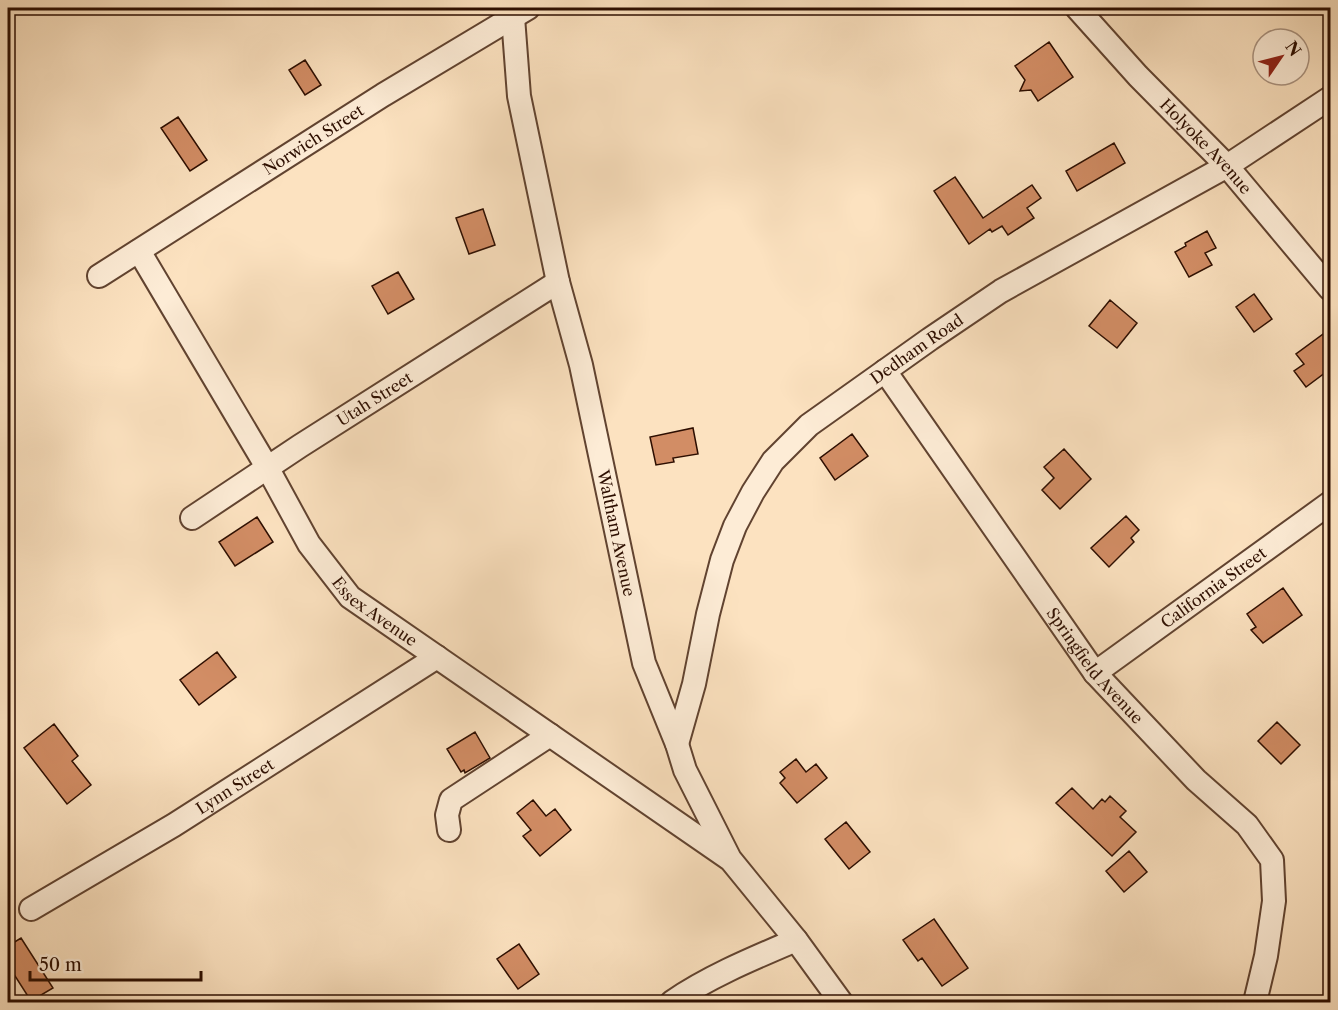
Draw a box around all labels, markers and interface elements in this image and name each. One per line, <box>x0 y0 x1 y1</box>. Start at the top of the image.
north arrow <box>1251 27 1311 87</box>
text: N <box>1281 37 1306 60</box>
street label: Holyoke Avenue <box>1156 94 1256 198</box>
street label: Norwich Street <box>259 100 368 179</box>
street label: Dedham Road <box>866 309 967 388</box>
street label: Utah Street <box>333 367 416 430</box>
street label: Waltham Avenue <box>593 467 640 598</box>
street label: California Street <box>1157 542 1270 632</box>
street label: Essex Avenue <box>328 572 421 651</box>
street label: Springfield Avenue <box>1042 604 1148 728</box>
street label: Lynn Street <box>192 754 278 818</box>
scale bar <box>30 944 201 982</box>
text: 50 m <box>39 954 82 976</box>

